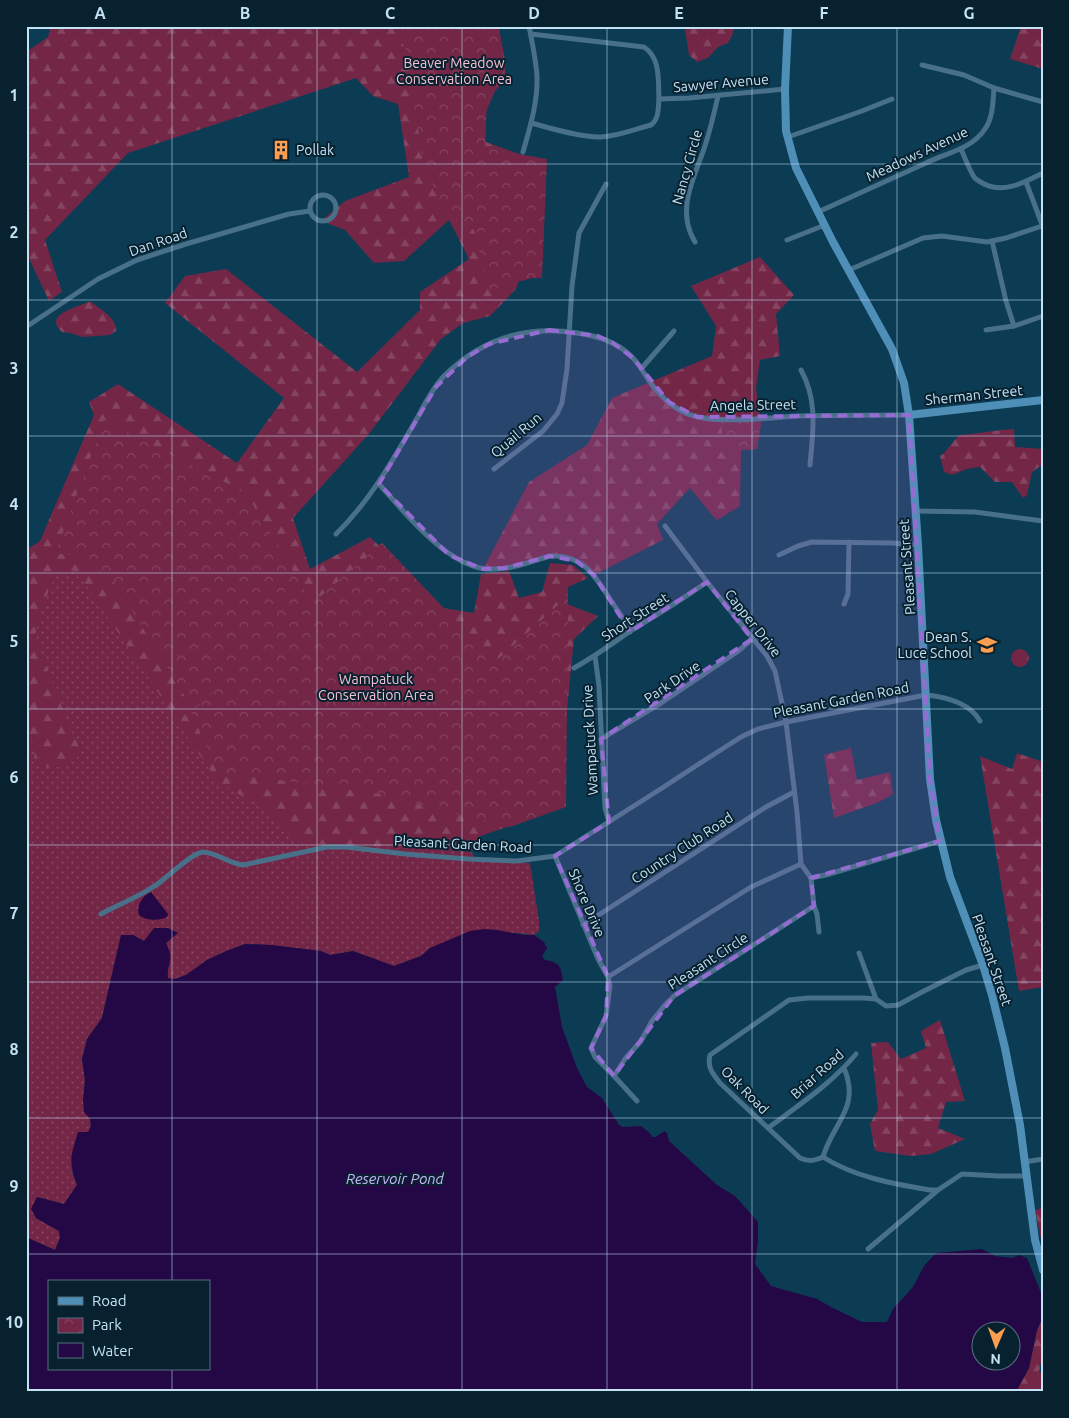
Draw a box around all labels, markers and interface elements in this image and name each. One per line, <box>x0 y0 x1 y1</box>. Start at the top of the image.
text: A <box>94 4 106 22</box>
text: B <box>240 4 250 22</box>
text: C <box>385 4 395 22</box>
text: D <box>528 4 540 22</box>
text: E <box>674 4 684 22</box>
text: F <box>820 4 829 22</box>
text: G <box>963 4 975 22</box>
park label: Beaver Meadow Conservation Area <box>396 55 512 87</box>
street label: Sawyer Avenue <box>673 71 769 95</box>
text: 1 <box>9 86 19 104</box>
street label: Meadows Avenue <box>863 123 971 185</box>
street label: Nancy Circle <box>669 128 705 206</box>
building icon: Pollak <box>270 139 292 161</box>
place label: Pollak <box>296 142 334 158</box>
text: 2 <box>9 223 19 241</box>
street label: Dan Road <box>127 225 189 259</box>
text: 3 <box>9 359 19 377</box>
street label: Sherman Street <box>924 382 1024 408</box>
street label: Angela Street <box>710 396 797 414</box>
street label: Quail Run <box>487 409 545 461</box>
text: 4 <box>9 495 19 513</box>
street label: Pleasant Street <box>896 518 918 615</box>
street label: Capper Drive <box>722 586 784 660</box>
street label: Short Street <box>599 589 672 645</box>
place label: Dean S. Luce School <box>898 629 972 661</box>
text: 5 <box>9 632 19 650</box>
school or university icon: Dean S. Luce School <box>976 634 998 656</box>
street label: Park Drive <box>641 657 703 707</box>
park label: Wampatuck Conservation Area <box>318 671 434 703</box>
street label: Pleasant Garden Road <box>772 679 910 721</box>
street label: Wampatuck Drive <box>579 684 601 796</box>
text: 6 <box>9 768 19 786</box>
street label: Country Club Road <box>628 809 736 887</box>
street label: Pleasant Garden Road <box>394 832 532 856</box>
street label: Shore Drive <box>565 866 609 940</box>
text: 7 <box>9 904 19 922</box>
street label: Pleasant Street <box>969 912 1015 1008</box>
street label: Pleasant Circle <box>665 929 751 993</box>
text: 8 <box>9 1040 19 1058</box>
street label: Briar Road <box>787 1046 847 1102</box>
street label: Oak Road <box>718 1063 772 1117</box>
water label: Reservoir Pond <box>346 1170 445 1187</box>
text: 9 <box>9 1177 19 1195</box>
legend <box>48 1280 210 1370</box>
text: Road <box>92 1292 127 1309</box>
text: 10 <box>5 1313 23 1331</box>
text: Park <box>92 1316 122 1333</box>
north arrow <box>972 1320 1022 1370</box>
text: Water <box>92 1342 133 1359</box>
text: N <box>990 1351 1001 1367</box>

